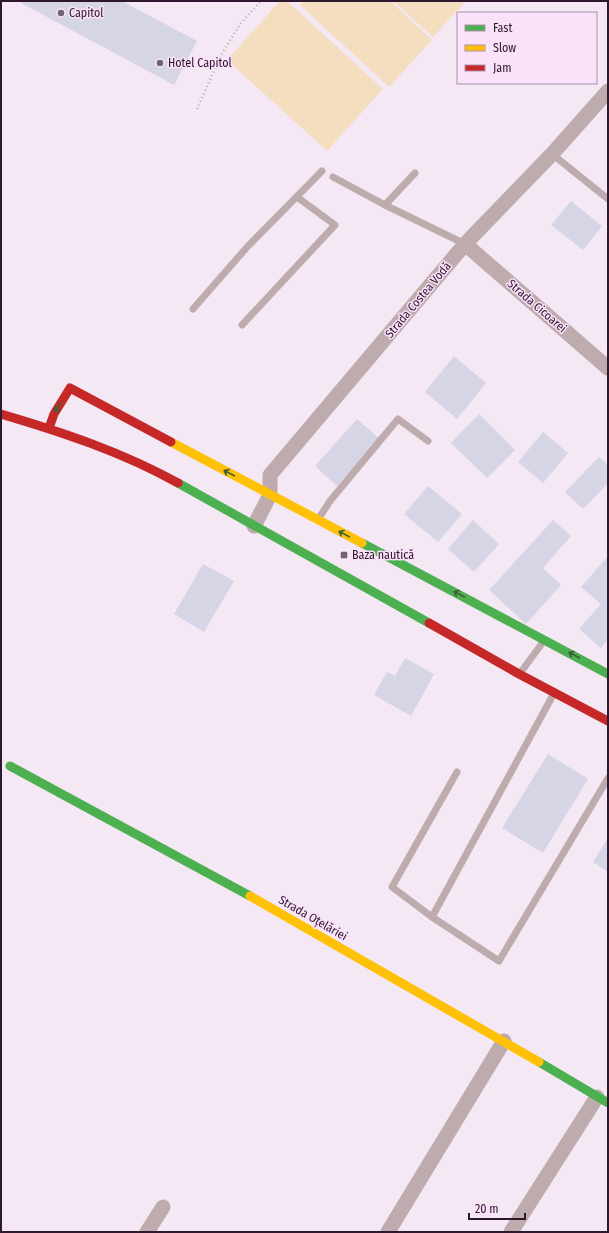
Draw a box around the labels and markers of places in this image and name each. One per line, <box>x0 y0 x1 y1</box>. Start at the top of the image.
place label: Capitol <box>69 6 104 20</box>
marker: Capitol <box>56 8 66 18</box>
place label: Hotel Capitol <box>168 56 232 70</box>
marker: Hotel Capitol <box>155 58 165 68</box>
place label: Baza nautică <box>352 548 414 562</box>
marker: Baza nautică <box>339 550 349 560</box>

